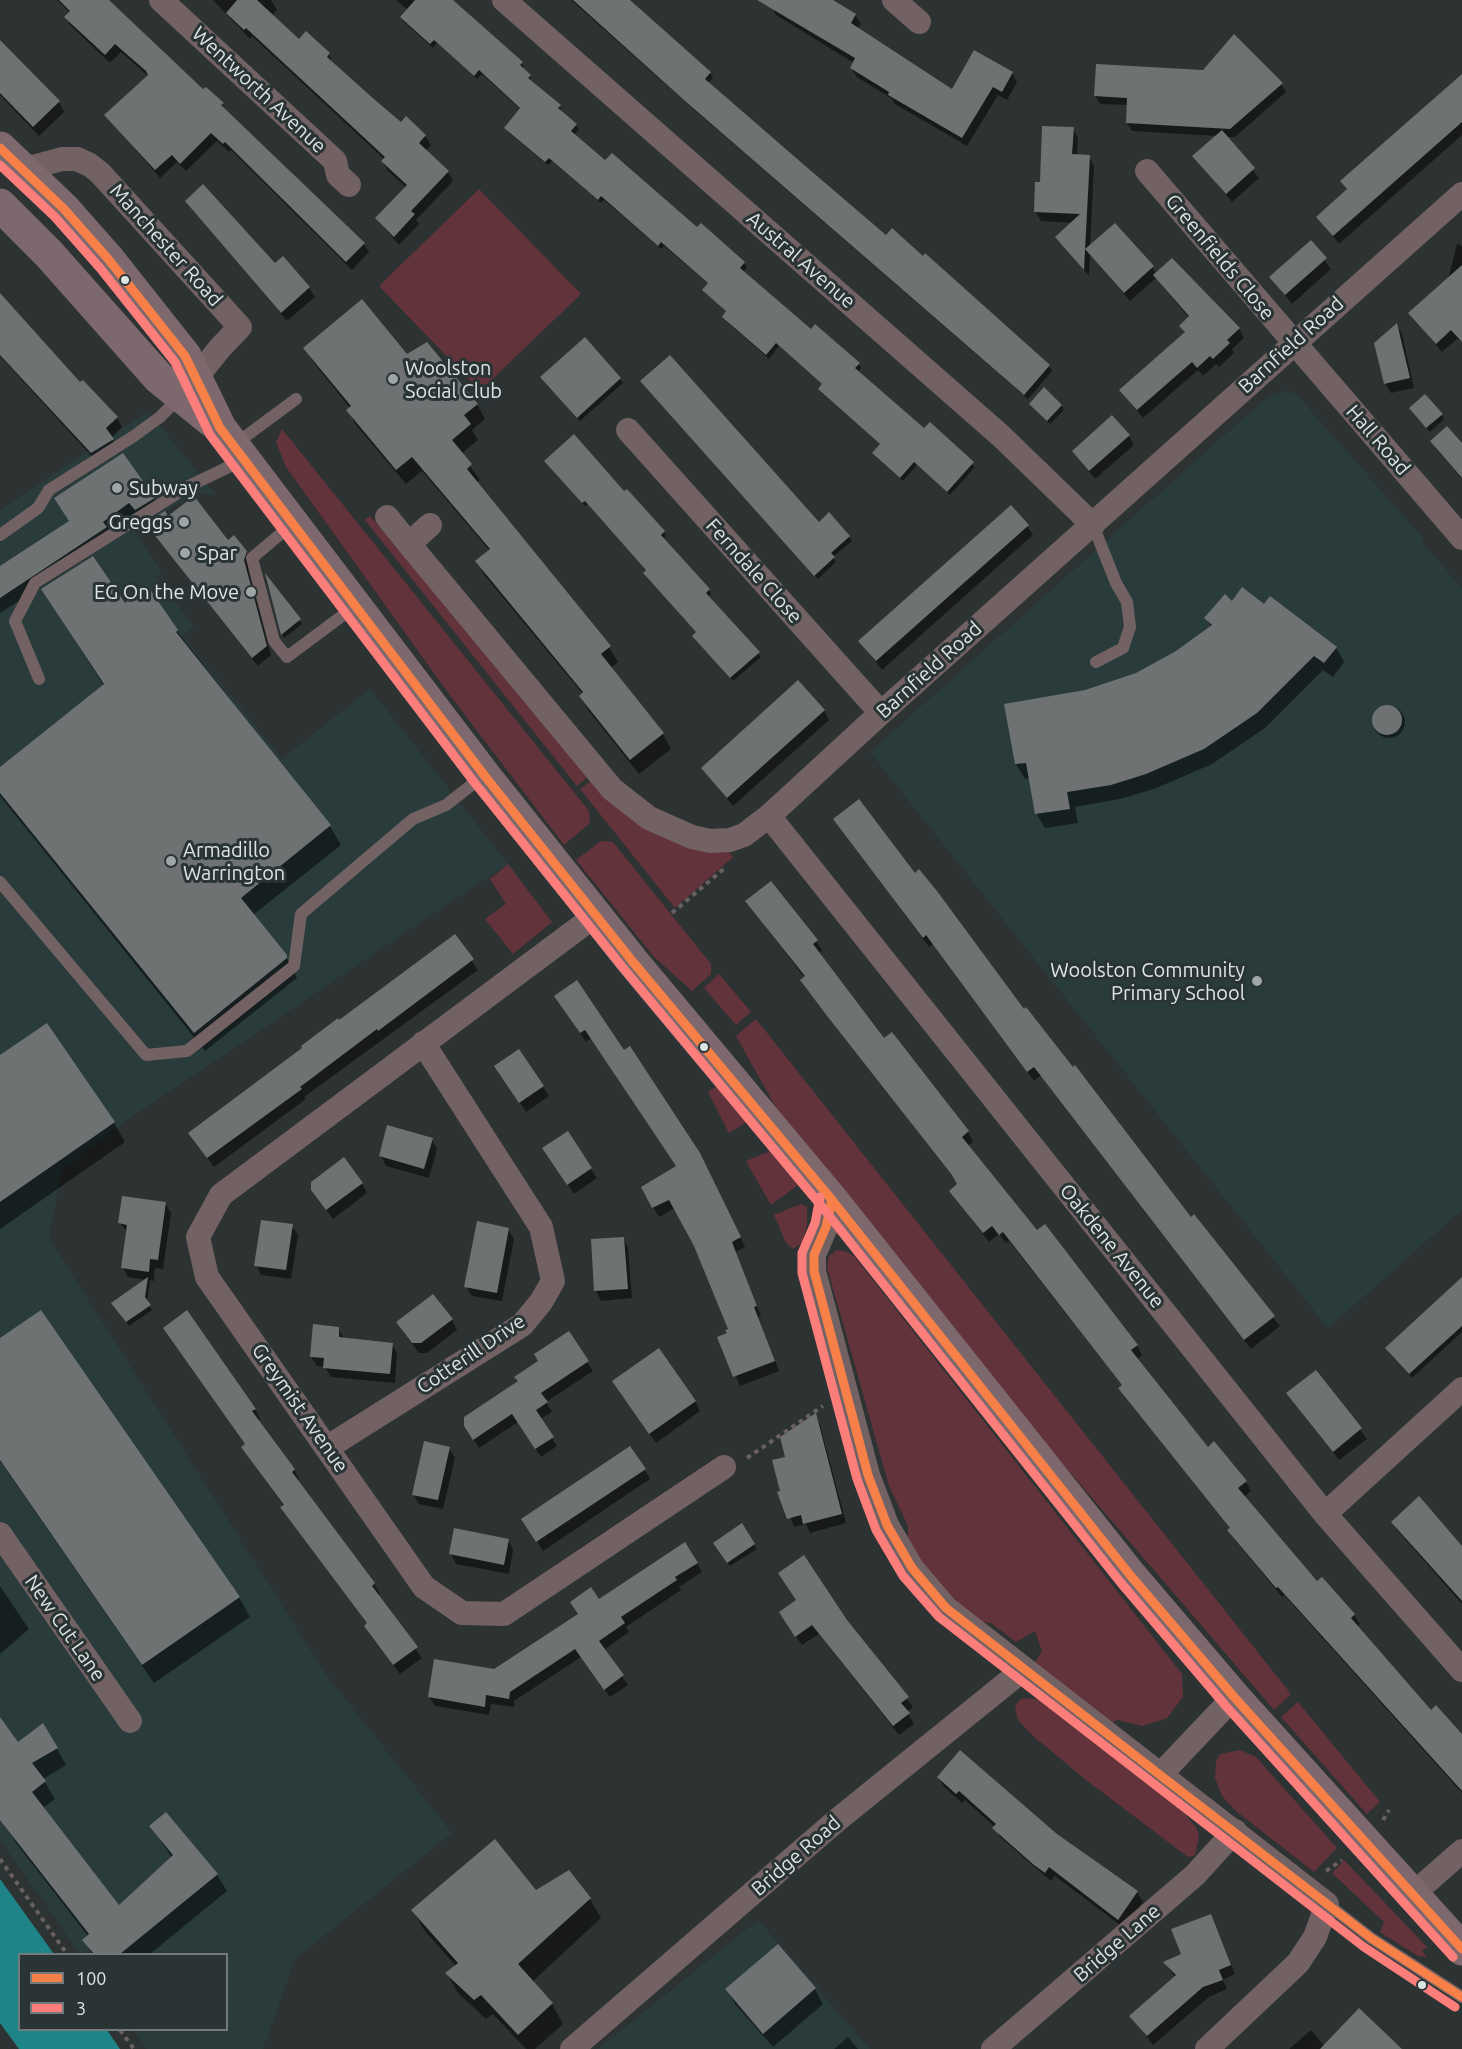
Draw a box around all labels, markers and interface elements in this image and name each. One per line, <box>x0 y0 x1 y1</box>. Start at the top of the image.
street label: Wentworth Avenue <box>187 22 331 158</box>
street label: Manchester Road <box>105 179 227 311</box>
street label: Greenfields Close <box>1160 189 1280 325</box>
street label: Austral Avenue <box>742 206 860 314</box>
unlabelled marker <box>119 274 131 286</box>
street label: Barnfield Road <box>1234 292 1348 398</box>
place label: Woolston Social Club <box>405 356 502 403</box>
marker: Woolston Social Club <box>386 372 400 386</box>
street label: Hall Road <box>1341 400 1415 480</box>
place label: Subway <box>129 476 198 500</box>
marker: Subway <box>110 481 124 495</box>
place label: Greggs <box>108 510 172 534</box>
street label: Ferndale Close <box>701 514 807 628</box>
marker: Greggs <box>177 515 191 529</box>
place label: Spar <box>197 541 237 565</box>
marker: Spar <box>178 546 192 560</box>
place label: EG On the Move <box>94 580 239 604</box>
marker: EG On the Move <box>244 585 258 599</box>
street label: Barnfield Road <box>872 617 986 723</box>
place label: Armadillo Warrington <box>183 838 285 885</box>
marker: Armadillo Warrington <box>164 854 178 868</box>
place label: Woolston Community Primary School <box>1050 958 1245 1005</box>
marker: Woolston Community Primary School <box>1250 974 1264 988</box>
unlabelled marker <box>698 1041 710 1053</box>
street label: Oakdene Avenue <box>1055 1179 1169 1313</box>
street label: Cotterill Drive <box>412 1309 530 1399</box>
street label: Greymist Avenue <box>247 1339 353 1477</box>
street label: New Cut Lane <box>20 1570 110 1686</box>
street label: Bridge Road <box>747 1811 845 1901</box>
street label: Bridge Lane <box>1069 1899 1165 1987</box>
legend <box>18 1953 228 2031</box>
text: 100 <box>76 1968 106 1988</box>
unlabelled marker <box>1416 1979 1428 1991</box>
text: 3 <box>76 1998 86 2018</box>

